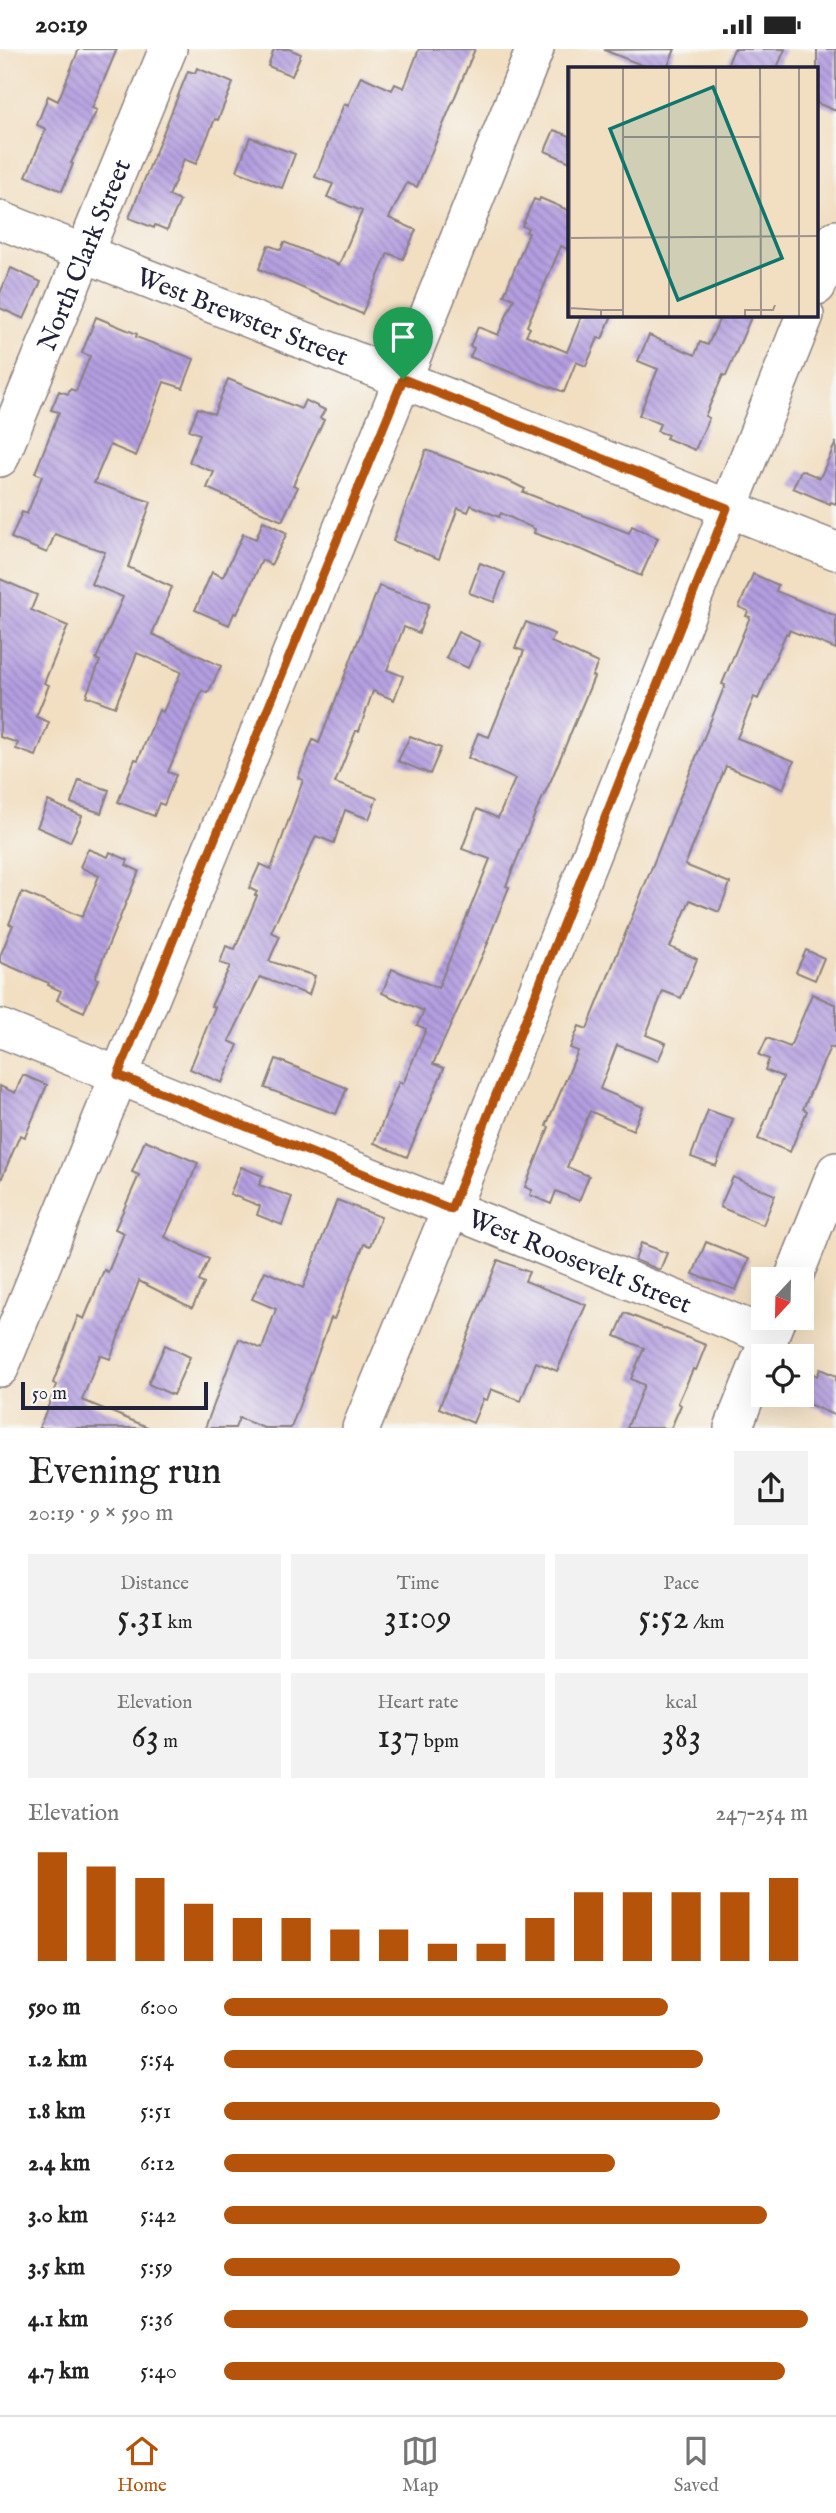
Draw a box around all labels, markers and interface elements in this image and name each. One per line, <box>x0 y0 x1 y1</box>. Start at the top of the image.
text: 20:19 <box>35 8 88 41</box>
inset map <box>568 67 818 317</box>
street label: North Clark Street <box>31 154 139 356</box>
street label: West Brewster Street <box>132 261 353 374</box>
pin <box>373 307 433 379</box>
icon: arrive <box>384 318 422 356</box>
street label: West Roosevelt Street <box>463 1203 696 1322</box>
north arrow <box>751 1267 814 1330</box>
map controls <box>751 1267 814 1407</box>
button: locate <box>751 1344 814 1407</box>
scale bar <box>21 1379 208 1411</box>
text: 50 m <box>32 1382 67 1406</box>
text: Evening run <box>28 1449 222 1497</box>
button: share <box>734 1451 808 1525</box>
text: 20:19 · 9 × 590 m <box>28 1499 173 1528</box>
text: Distance <box>120 1572 189 1596</box>
text: Time <box>397 1572 439 1596</box>
text: Pace <box>663 1572 699 1596</box>
text: 5.31 <box>117 1596 163 1641</box>
text: 31:09 <box>384 1596 452 1641</box>
text: 5:52 <box>638 1596 689 1641</box>
text: km <box>163 1611 192 1635</box>
text: /km <box>689 1611 725 1635</box>
text: Elevation <box>117 1691 192 1715</box>
text: Heart rate <box>377 1691 459 1715</box>
text: kcal <box>665 1691 697 1715</box>
text: 63 <box>131 1715 159 1760</box>
text: 137 <box>377 1715 420 1760</box>
text: 383 <box>661 1715 701 1760</box>
text: m <box>159 1730 178 1754</box>
text: bpm <box>420 1730 459 1754</box>
text: Elevation <box>28 1799 119 1828</box>
text: 247–254 m <box>715 1799 808 1828</box>
text: 590 m <box>28 1993 80 2022</box>
text: 6:00 <box>140 1993 178 2022</box>
text: 1.2 km <box>28 2045 87 2074</box>
text: 5:54 <box>140 2045 174 2074</box>
text: 1.8 km <box>28 2097 86 2126</box>
text: 5:51 <box>140 2097 171 2126</box>
text: 2.4 km <box>28 2149 90 2178</box>
text: 6:12 <box>140 2149 175 2178</box>
text: 3.0 km <box>28 2201 88 2230</box>
text: 5:42 <box>140 2201 176 2230</box>
text: 3.5 km <box>28 2253 85 2282</box>
text: 5:59 <box>140 2253 173 2282</box>
text: 4.1 km <box>28 2305 88 2334</box>
text: 5:36 <box>140 2305 173 2334</box>
text: 4.7 km <box>28 2357 89 2386</box>
text: 5:40 <box>140 2357 177 2386</box>
tab: Home <box>117 2432 167 2498</box>
tab: Map <box>401 2432 439 2498</box>
tab: Saved <box>674 2432 719 2498</box>

